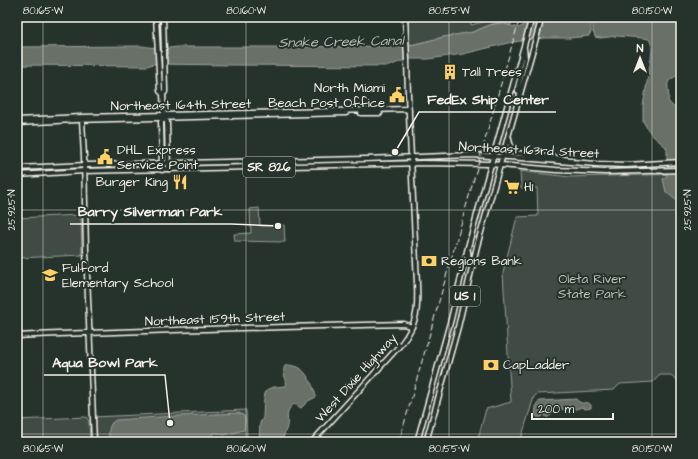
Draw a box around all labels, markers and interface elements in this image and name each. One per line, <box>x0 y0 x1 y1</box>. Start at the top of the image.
text: 80.165°W <box>23 4 64 18</box>
text: 80.160°W <box>226 4 266 18</box>
text: 80.155°W <box>428 4 470 18</box>
text: 80.150°W <box>632 4 673 18</box>
water label: Snake Creek Canal <box>278 31 406 53</box>
north arrow <box>620 38 660 78</box>
text: N <box>637 41 644 56</box>
building icon: Tall Trees <box>441 63 459 81</box>
place label: Tall Trees <box>462 63 522 81</box>
place label: North Miami Beach Post Office <box>268 79 385 112</box>
public building icon: North Miami Beach Post Office <box>388 86 406 104</box>
callout: FedEx Ship Center <box>419 86 556 112</box>
text: FedEx Ship Center <box>427 90 549 110</box>
street label: Northeast 164th Street <box>111 95 252 115</box>
street label: Northeast 163rd Street <box>458 137 600 163</box>
place label: DHL Express Service Point <box>117 141 199 174</box>
public building icon: DHL Express Service Point <box>96 148 114 166</box>
road number: SR 826 <box>243 157 295 177</box>
place label: Burger King <box>96 173 168 192</box>
restaurant icon: Burger King <box>171 173 189 191</box>
supermarket icon: H1 <box>503 178 521 196</box>
place label: H1 <box>524 178 534 196</box>
text: 25.925°N <box>5 189 19 231</box>
text: 25.925°N <box>681 189 695 231</box>
callout: Barry Silverman Park <box>70 198 231 224</box>
text: Barry Silverman Park <box>78 202 223 222</box>
bank icon: Regions Bank <box>420 252 438 270</box>
place label: Regions Bank <box>441 252 522 271</box>
place label: Fulford Elementary School <box>62 259 174 293</box>
school or university icon: Fulford Elementary School <box>41 266 59 284</box>
park label: Oleta River State Park <box>558 270 626 303</box>
road number: US 1 <box>450 286 480 306</box>
street label: Northeast 159th Street <box>145 308 286 330</box>
street label: West Dixie Highway <box>311 330 402 427</box>
callout: Aqua Bowl Park <box>44 349 165 375</box>
text: Aqua Bowl Park <box>52 353 158 373</box>
bank icon: CapLadder <box>482 356 500 374</box>
place label: CapLadder <box>503 356 569 374</box>
scale bar <box>532 395 613 421</box>
text: 200 m <box>538 401 575 418</box>
text: 80.165°W <box>23 442 64 456</box>
text: 80.160°W <box>226 442 266 456</box>
text: 80.155°W <box>428 442 470 456</box>
text: 80.150°W <box>632 442 673 456</box>

